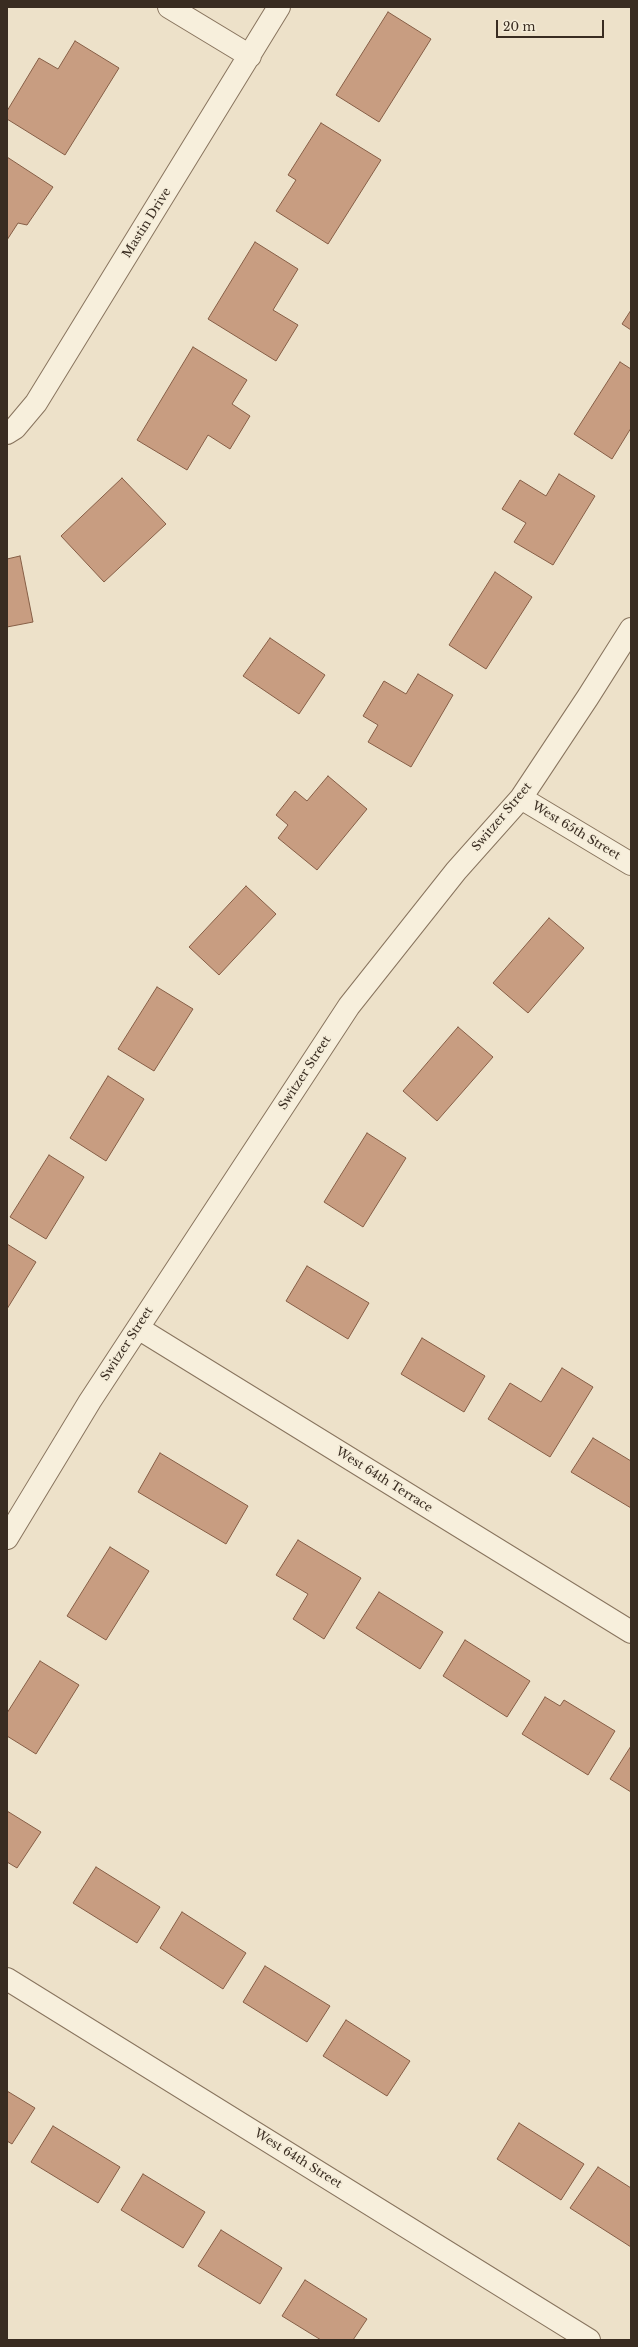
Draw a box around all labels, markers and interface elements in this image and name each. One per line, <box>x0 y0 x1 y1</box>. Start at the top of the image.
scale bar <box>498 12 606 38</box>
text: 20 m <box>503 19 535 34</box>
street label: Mastin Drive <box>120 185 174 261</box>
street label: Switzer Street <box>469 780 535 854</box>
street label: West 65th Street <box>529 799 623 863</box>
street label: Switzer Street <box>276 1033 334 1113</box>
street label: Switzer Street <box>98 1304 156 1384</box>
street label: West 64th Terrace <box>333 1444 435 1516</box>
street label: West 64th Street <box>252 2126 344 2192</box>

